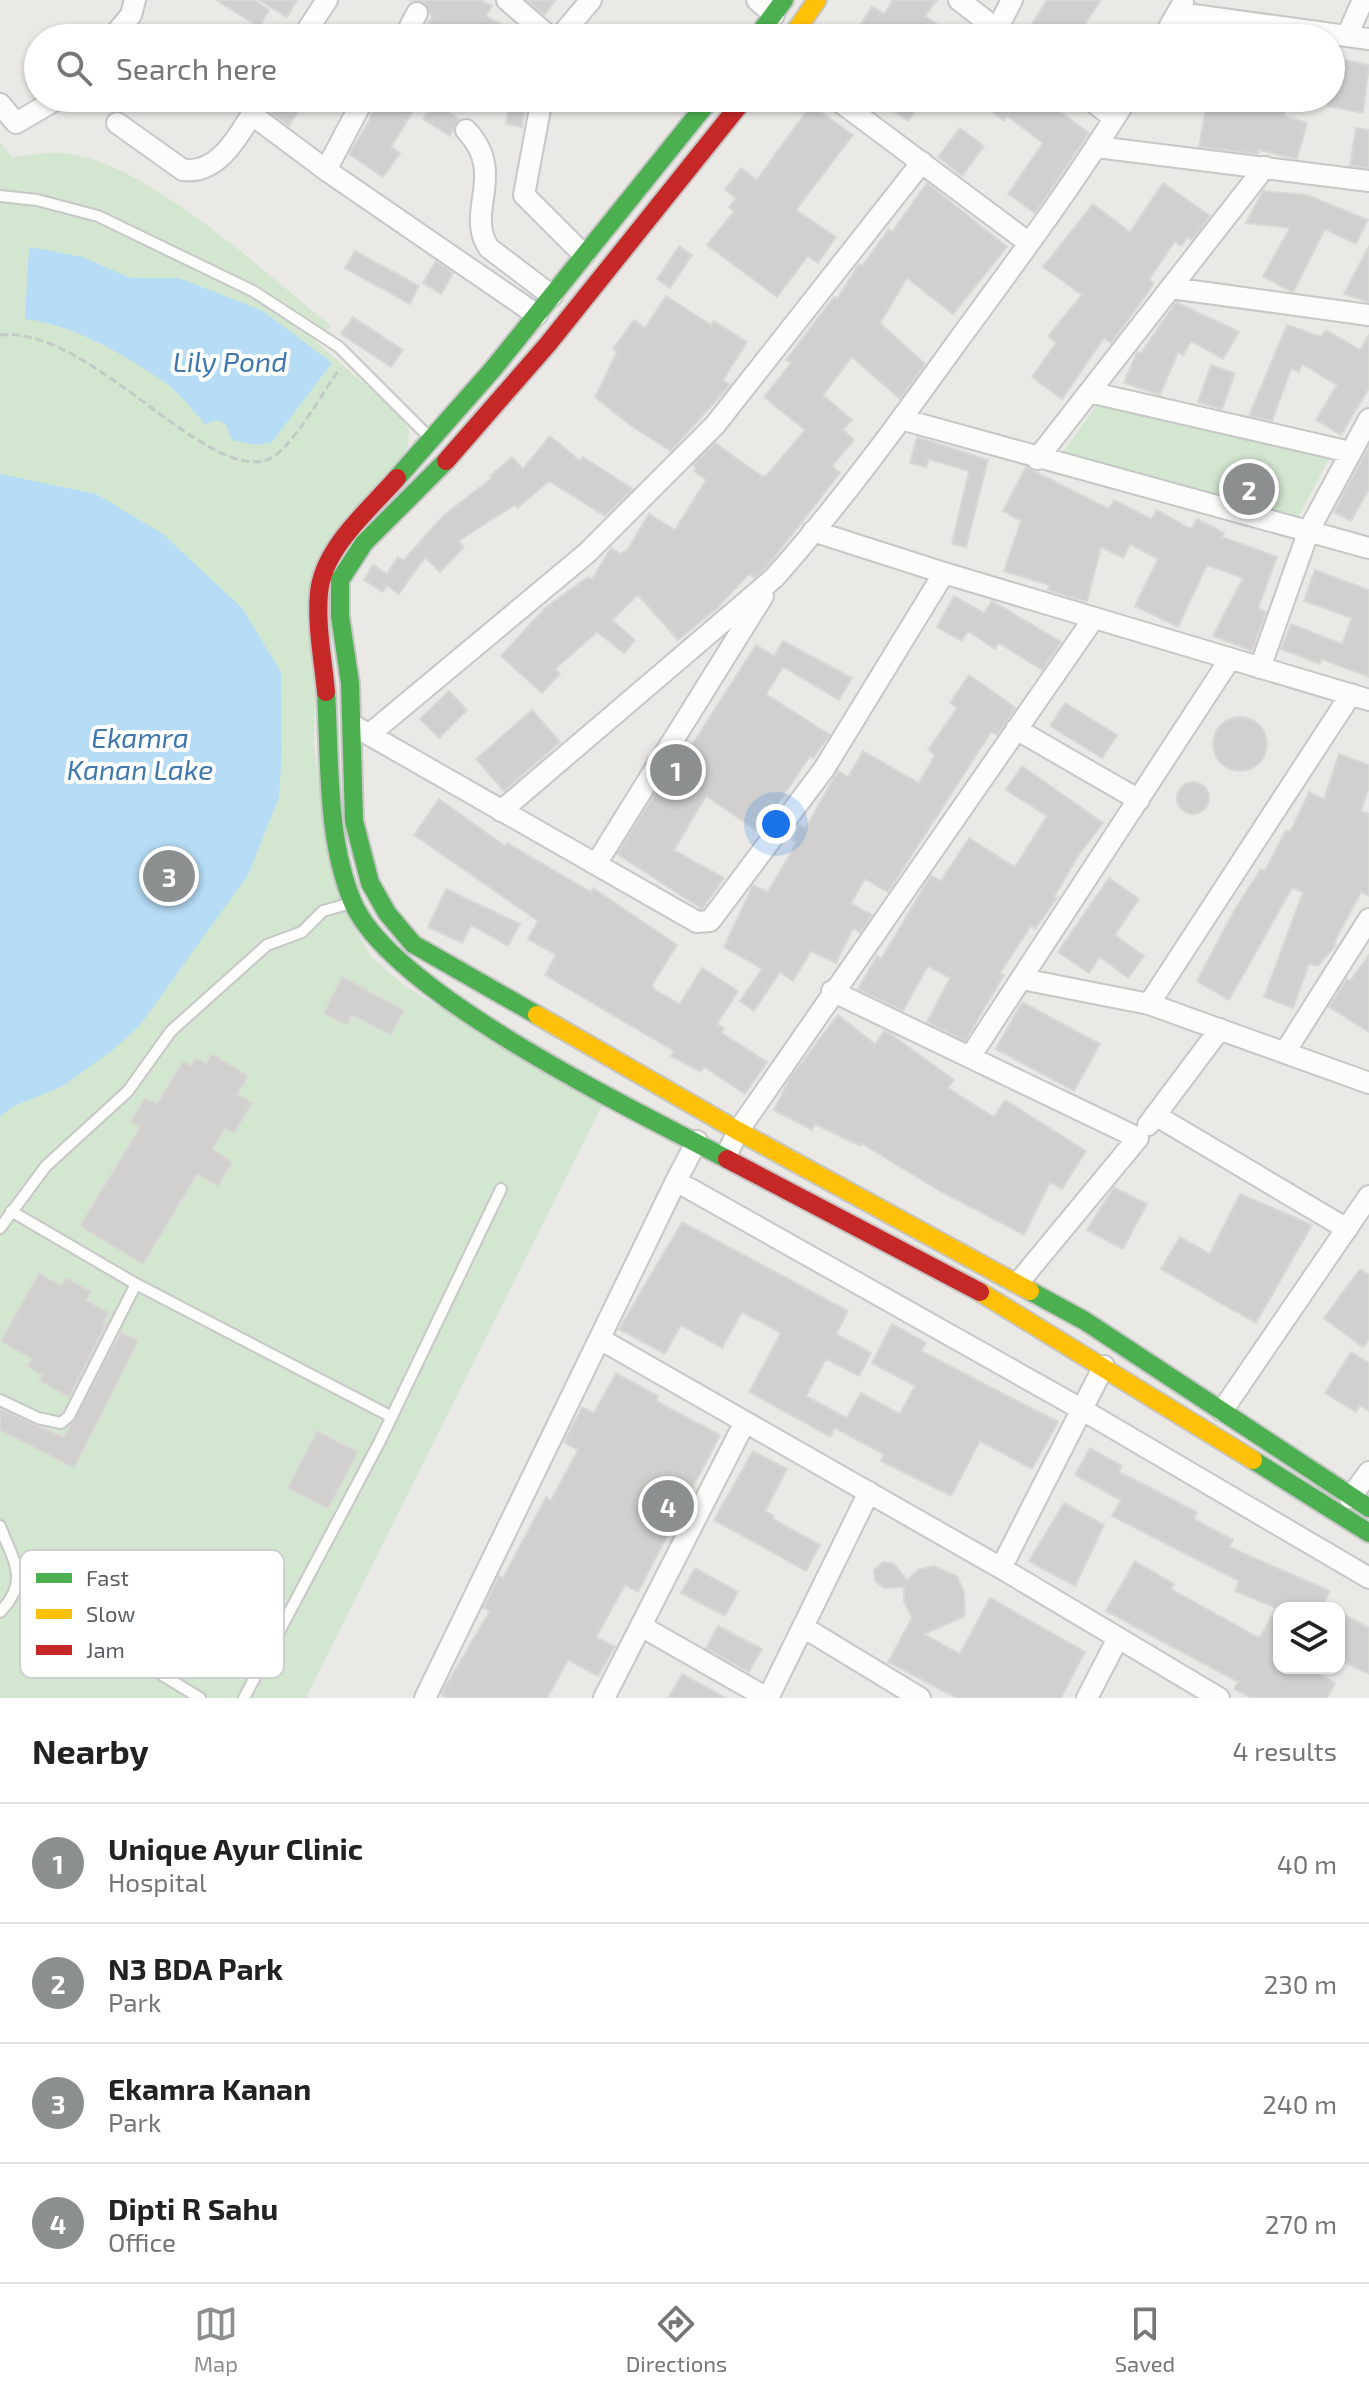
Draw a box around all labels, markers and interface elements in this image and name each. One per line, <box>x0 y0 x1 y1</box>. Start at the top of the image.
search box <box>24 24 1345 112</box>
icon: search <box>52 46 96 90</box>
text: Search here <box>116 50 277 86</box>
water label: Lily Pond <box>173 344 287 378</box>
pin: 2 <box>1223 459 1275 519</box>
water label: Ekamra Kanan Lake <box>67 720 213 786</box>
pin: 1 <box>650 740 702 800</box>
your location <box>756 804 796 844</box>
pin: 3 <box>143 846 195 906</box>
pin: 4 <box>642 1476 694 1536</box>
legend <box>20 1550 284 1678</box>
text: Fast <box>86 1564 129 1590</box>
text: Slow <box>86 1600 135 1626</box>
map controls <box>1273 1602 1345 1674</box>
button: layers <box>1273 1602 1345 1674</box>
text: Jam <box>86 1636 125 1662</box>
text: Nearby <box>32 1730 149 1771</box>
text: 4 results <box>1232 1735 1337 1766</box>
text: Unique Ayur Clinic <box>108 1830 363 1866</box>
text: 1 <box>52 1848 64 1879</box>
text: 40 m <box>1277 1848 1337 1879</box>
text: Hospital <box>108 1866 207 1897</box>
text: N3 BDA Park <box>108 1950 283 1986</box>
text: 2 <box>50 1968 66 1999</box>
text: 230 m <box>1264 1968 1337 1999</box>
text: Park <box>108 1986 161 2017</box>
text: Ekamra Kanan <box>108 2070 311 2106</box>
text: 3 <box>51 2088 65 2119</box>
text: 240 m <box>1262 2088 1337 2119</box>
text: Park <box>108 2106 161 2137</box>
text: Dipti R Sahu <box>108 2190 278 2226</box>
text: 4 <box>50 2208 66 2239</box>
text: 270 m <box>1265 2208 1337 2239</box>
text: Office <box>108 2226 176 2257</box>
tab: Map <box>194 2302 238 2376</box>
tab: Directions <box>626 2302 727 2376</box>
tab: Saved <box>1115 2302 1175 2376</box>

